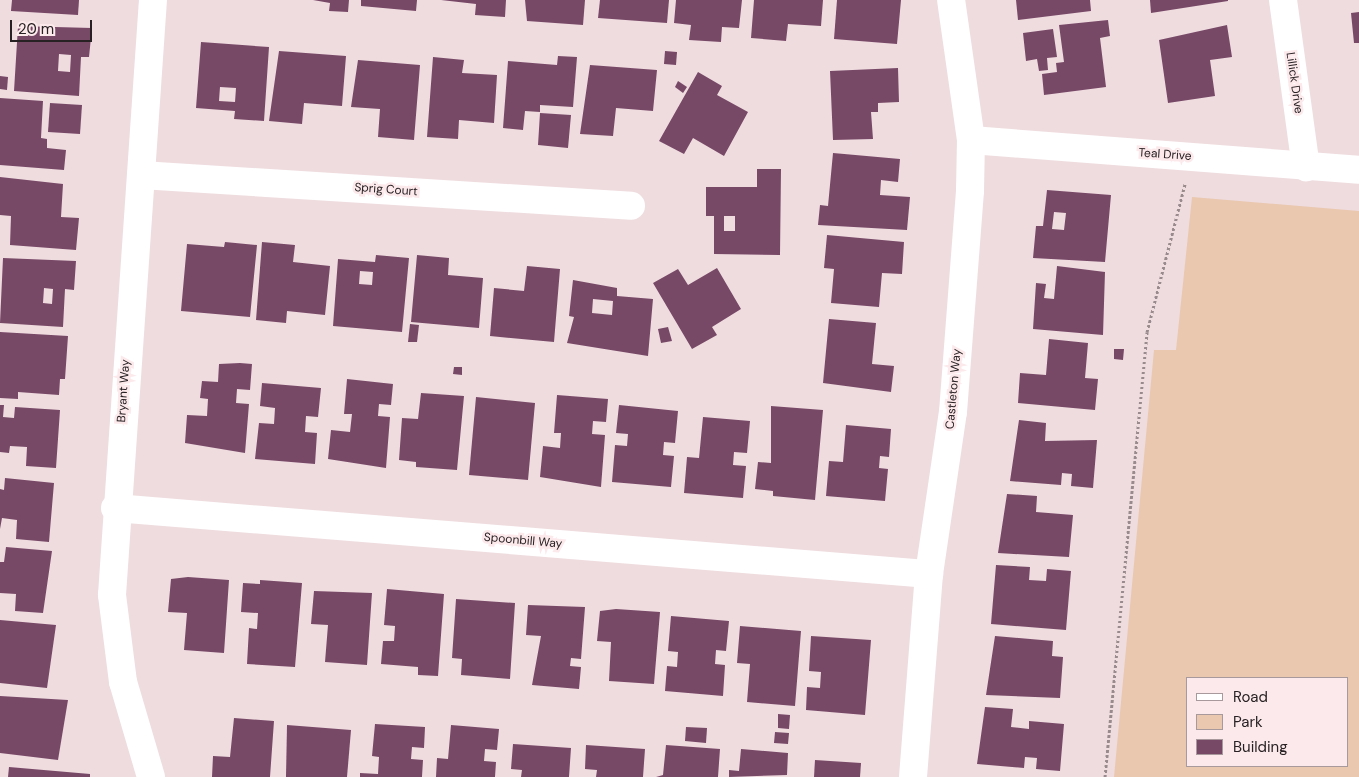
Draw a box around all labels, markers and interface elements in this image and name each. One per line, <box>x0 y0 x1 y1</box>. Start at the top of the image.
scale bar <box>12 10 95 42</box>
text: 20 m <box>18 19 54 39</box>
street label: Lillick Drive <box>1283 51 1305 115</box>
street label: Teal Drive <box>1138 146 1192 164</box>
street label: Sprig Court <box>354 181 418 199</box>
street label: Castleton Way <box>943 348 965 430</box>
street label: Bryant Way <box>115 359 133 423</box>
street label: Spoonbill Way <box>483 530 563 552</box>
legend <box>1186 677 1349 767</box>
text: Road <box>1233 687 1268 707</box>
text: Park <box>1233 712 1263 732</box>
text: Building <box>1233 737 1288 757</box>

